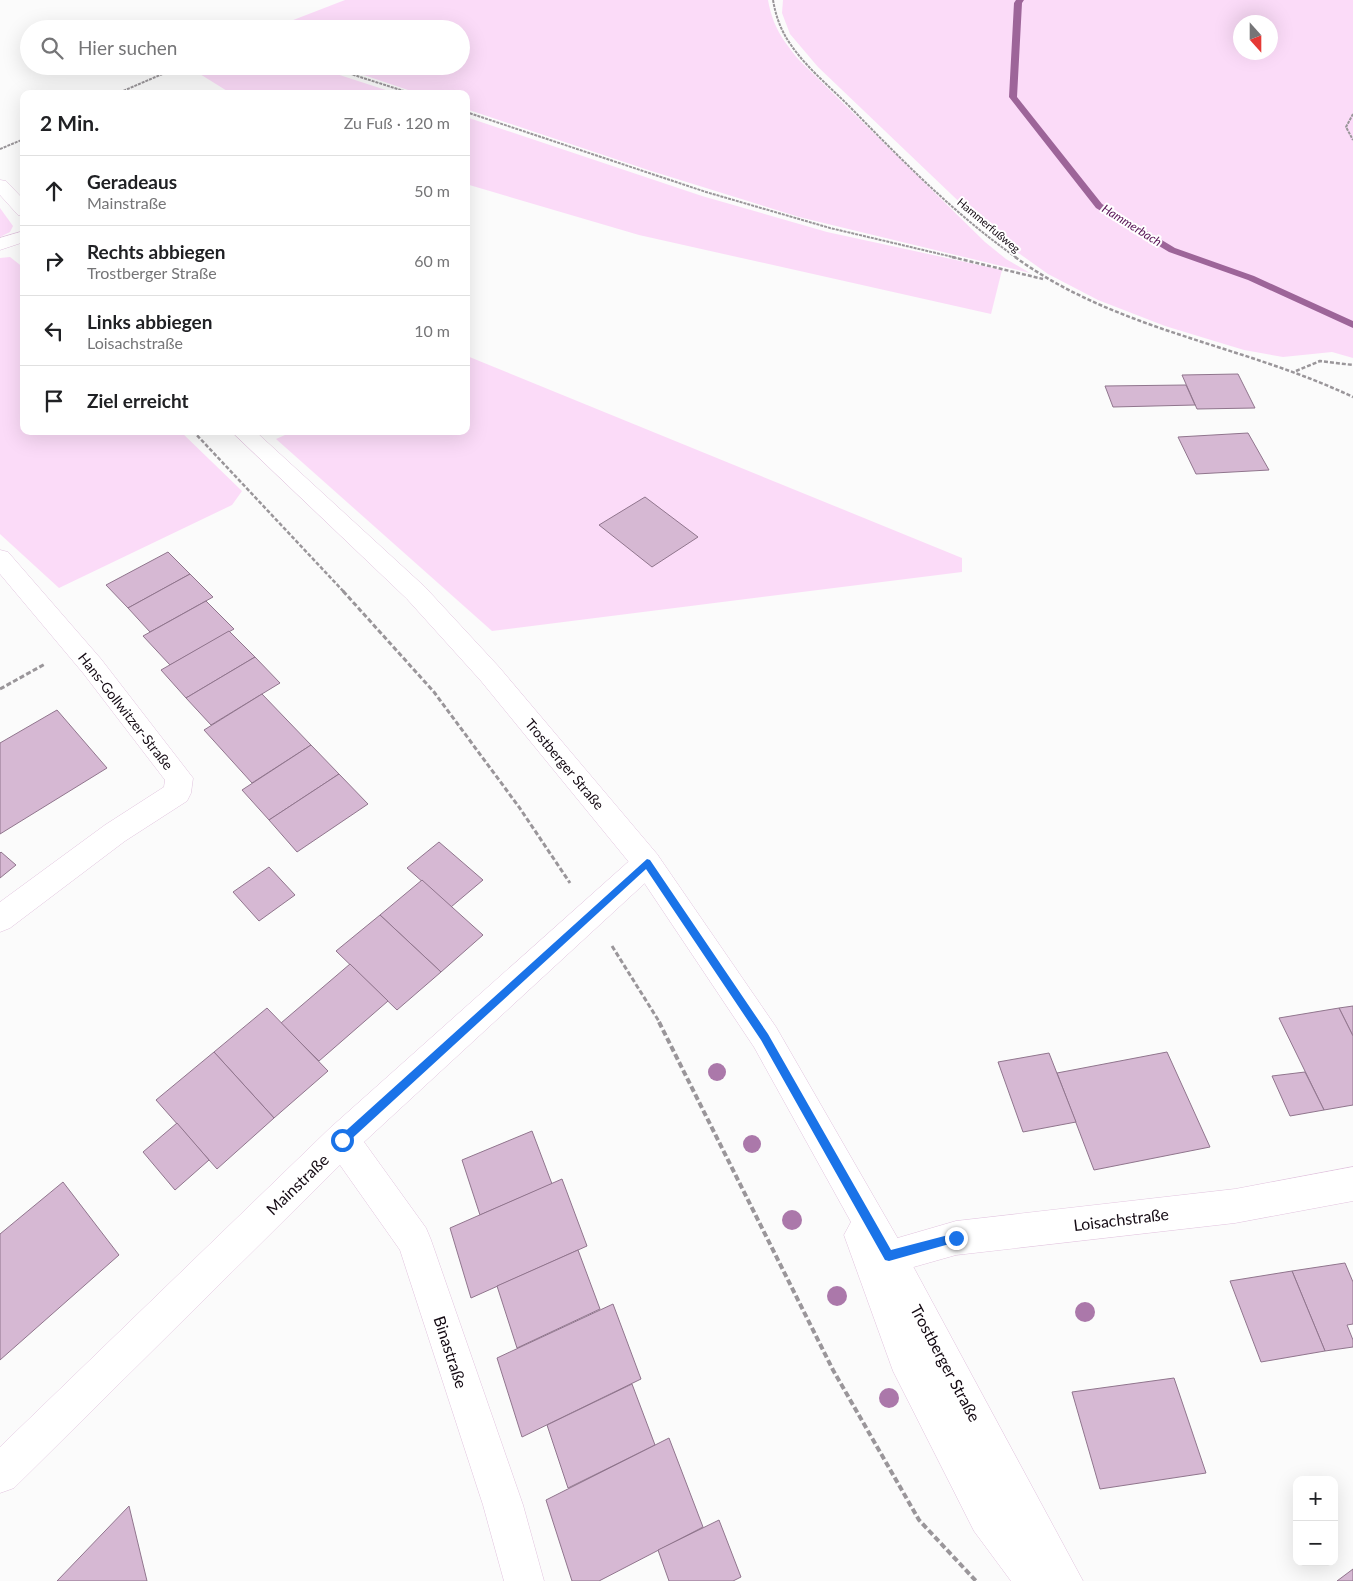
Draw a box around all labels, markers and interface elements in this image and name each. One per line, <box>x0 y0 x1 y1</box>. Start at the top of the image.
north arrow <box>1233 15 1278 60</box>
search box <box>20 20 470 75</box>
icon: search <box>38 34 66 62</box>
text: Hier suchen <box>78 36 177 59</box>
text: 2 Min. <box>40 110 99 135</box>
text: Zu Fuß · 120 m <box>344 113 450 132</box>
text: Geradeaus <box>87 170 177 193</box>
icon: ahead <box>40 177 68 205</box>
text: 50 m <box>414 181 450 200</box>
text: Mainstraße <box>87 193 166 212</box>
street label: Hammerfußweg <box>955 195 1023 255</box>
water label: Hammerbach <box>1099 201 1165 249</box>
text: Rechts abbiegen <box>87 240 225 263</box>
icon: right <box>40 247 68 275</box>
text: 60 m <box>414 251 450 270</box>
text: Trostberger Straße <box>87 263 217 282</box>
text: Links abbiegen <box>87 310 212 333</box>
icon: left <box>40 317 68 345</box>
text: 10 m <box>414 321 450 340</box>
text: Loisachstraße <box>87 333 183 352</box>
icon: arrive <box>40 387 68 415</box>
text: Ziel erreicht <box>87 389 189 412</box>
street label: Hans-Gollwitzer-Straße <box>75 649 177 773</box>
street label: Trostberger Straße <box>522 715 608 813</box>
route start <box>331 1129 354 1152</box>
street label: Mainstraße <box>262 1150 332 1218</box>
street label: Loisachstraße <box>1072 1204 1170 1234</box>
route end <box>945 1227 968 1250</box>
street label: Trostberger Straße <box>907 1301 985 1425</box>
street label: Binastraße <box>430 1313 472 1391</box>
map controls <box>1293 1476 1338 1566</box>
button: + <box>1293 1476 1338 1521</box>
button: − <box>1293 1521 1338 1566</box>

